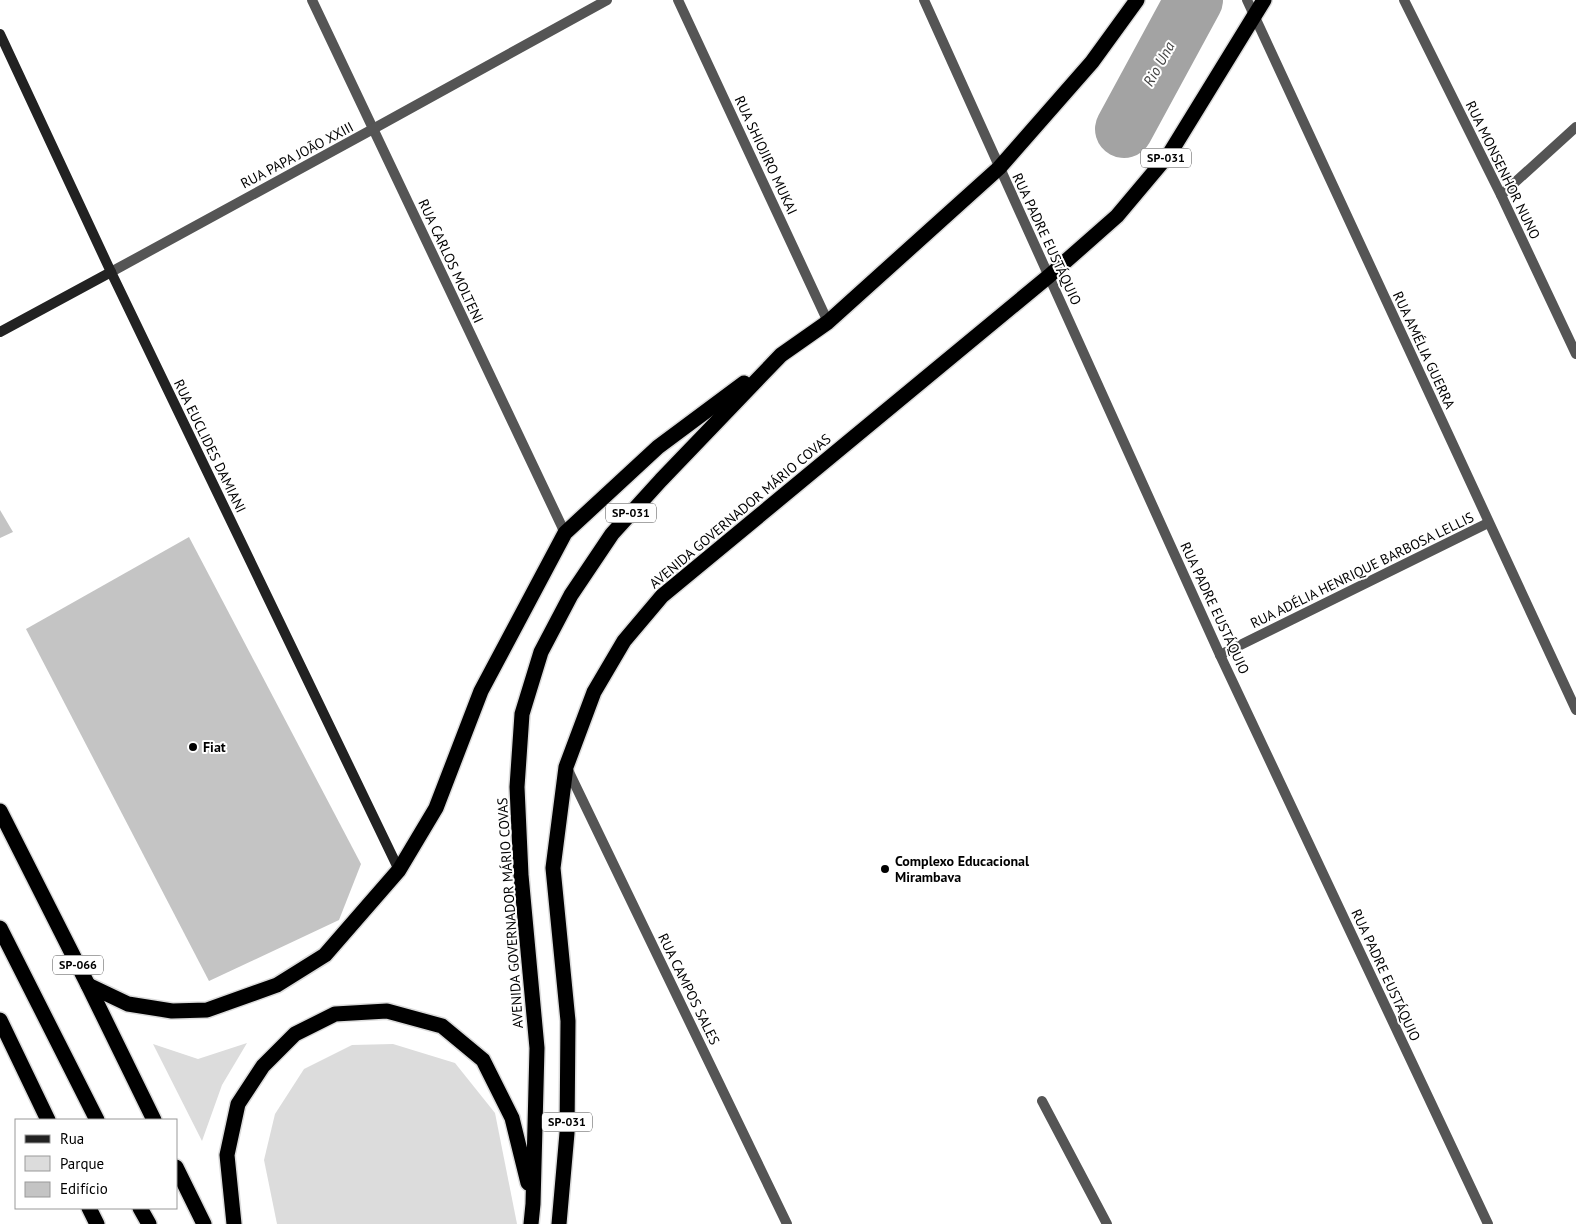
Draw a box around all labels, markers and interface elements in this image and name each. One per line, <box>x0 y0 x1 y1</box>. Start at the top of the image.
water label: Rio Una <box>1139 38 1179 89</box>
street label: RUA SHIOJIRO MUKAI <box>731 93 801 217</box>
street label: RUA MONSENHOR NUNO <box>1462 98 1544 242</box>
street label: RUA PAPA JOÃO XXIII <box>237 118 357 192</box>
road number: SP-031 <box>1141 148 1191 168</box>
street label: RUA PADRE EUSTÁQUIO <box>1008 170 1086 308</box>
street label: RUA CARLOS MOLTENI <box>414 196 488 326</box>
street label: RUA AMÉLIA GUERRA <box>1389 288 1459 412</box>
street label: RUA EUCLIDES DAMIANI <box>170 376 250 516</box>
street label: AVENIDA GOVERNADOR MÁRIO COVAS <box>646 430 834 592</box>
road number: SP-031 <box>606 503 656 522</box>
street label: RUA ADÉLIA HENRIQUE BARBOSA LELLIS <box>1247 508 1477 632</box>
street label: RUA PADRE EUSTÁQUIO <box>1176 539 1254 677</box>
place label: Fiat <box>203 738 226 756</box>
marker: Fiat <box>187 741 199 753</box>
street label: AVENIDA GOVERNADOR MÁRIO COVAS <box>493 797 527 1029</box>
place label: Complexo Educacional Mirambava <box>895 852 1030 886</box>
marker: Complexo Educacional Mirambava <box>879 863 891 875</box>
street label: RUA PADRE EUSTÁQUIO <box>1347 906 1425 1044</box>
street label: RUA CAMPOS SALES <box>654 930 724 1048</box>
road number: SP-066 <box>53 956 103 974</box>
road number: SP-031 <box>542 1112 592 1132</box>
legend <box>15 1119 178 1209</box>
text: Rua <box>60 1129 84 1148</box>
text: Parque <box>60 1154 104 1173</box>
text: Edifício <box>60 1179 108 1198</box>

